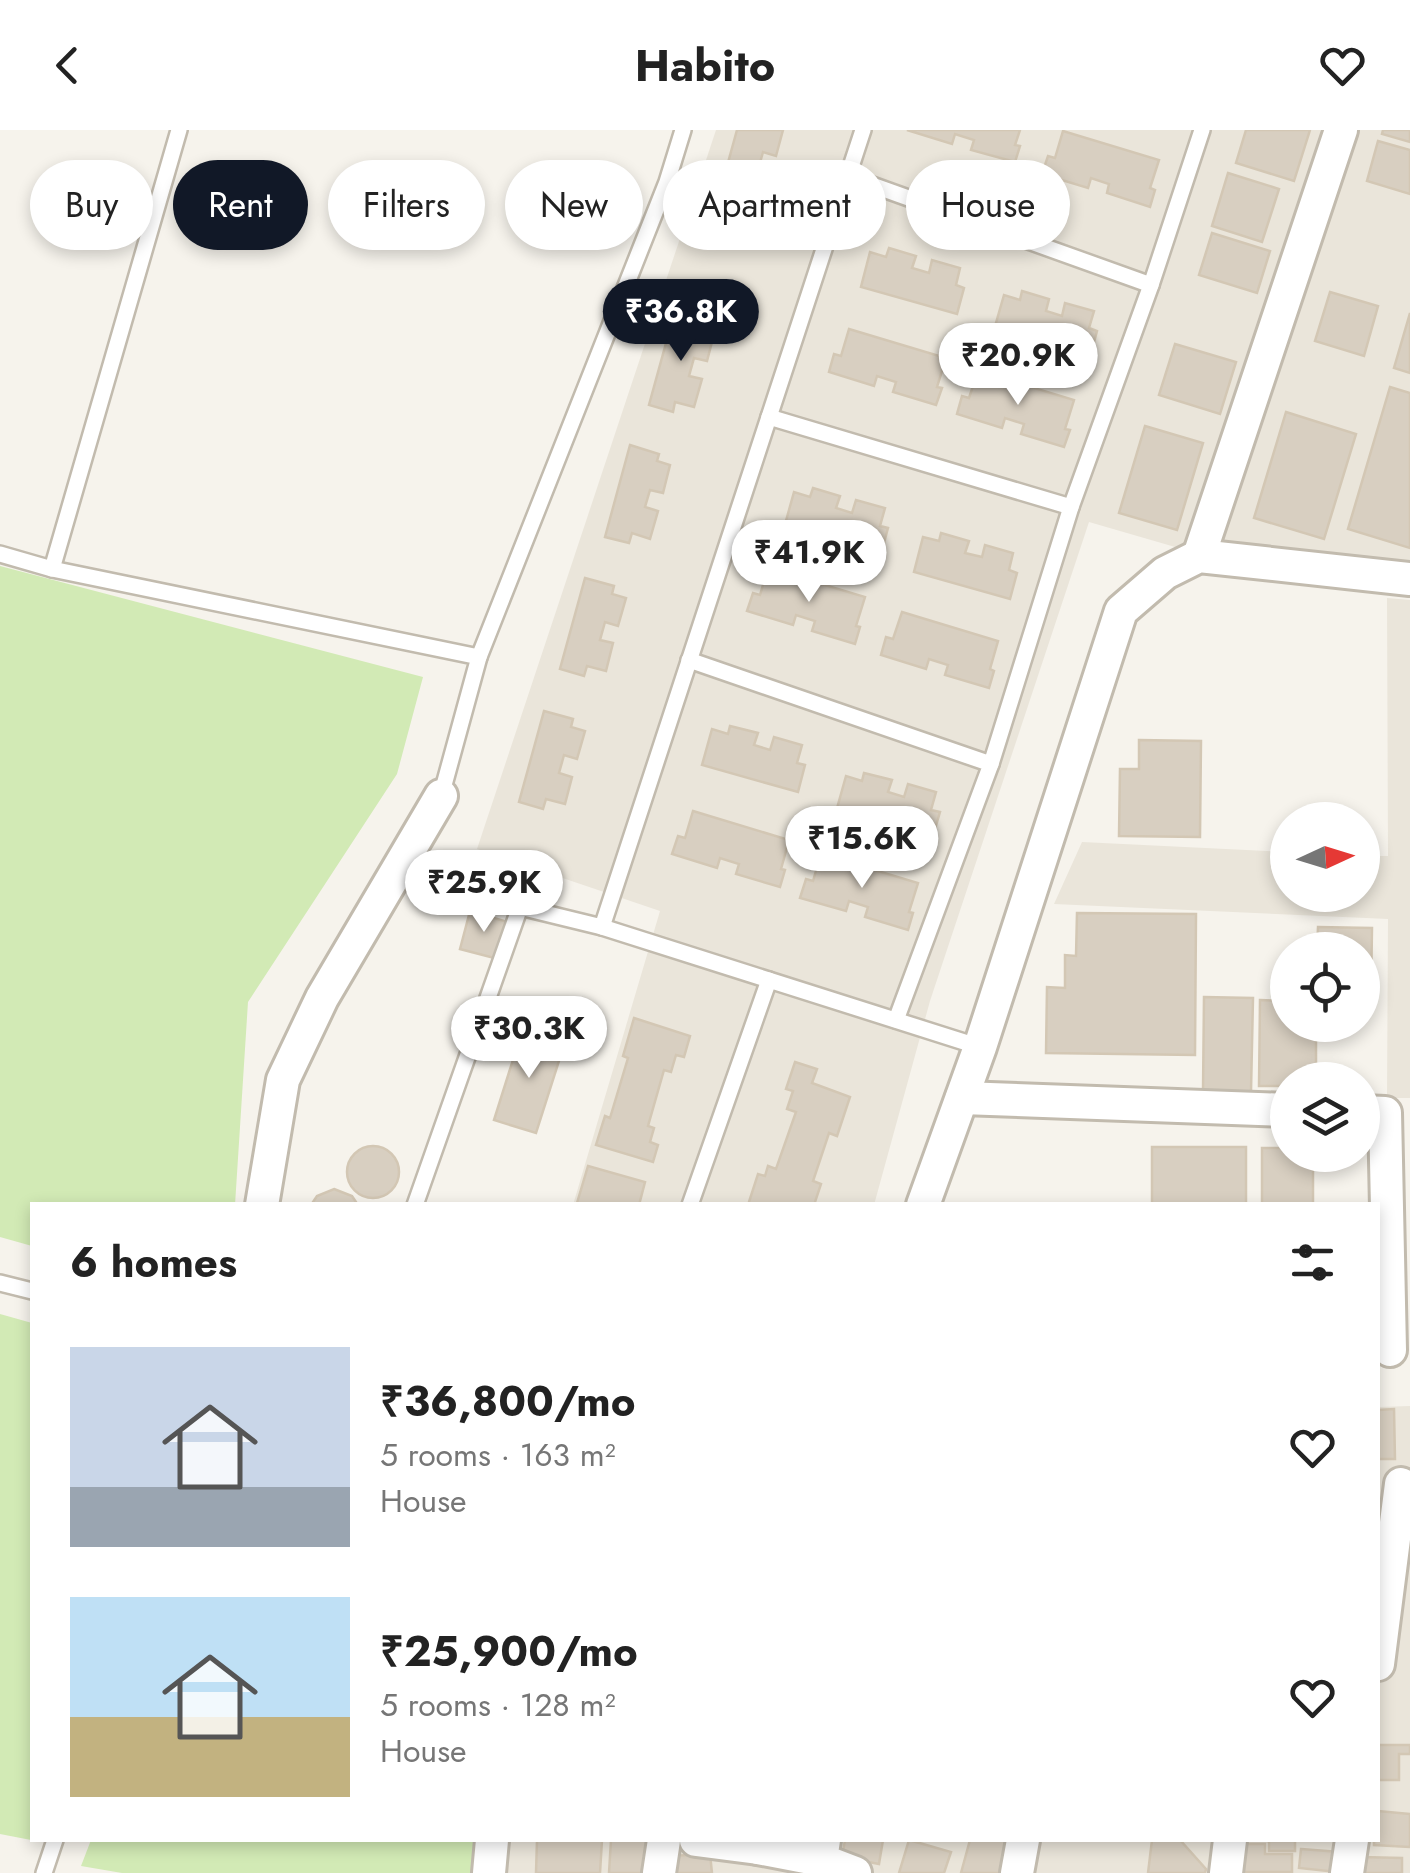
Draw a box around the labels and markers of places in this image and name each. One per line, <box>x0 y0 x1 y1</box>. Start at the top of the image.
pin: ₹36.8K <box>600 279 762 364</box>
pin: ₹20.9K <box>937 323 1099 408</box>
pin: ₹41.9K <box>728 520 890 605</box>
pin: ₹15.6K <box>781 806 943 891</box>
pin: ₹25.9K <box>403 850 565 935</box>
pin: ₹30.3K <box>448 996 610 1081</box>

